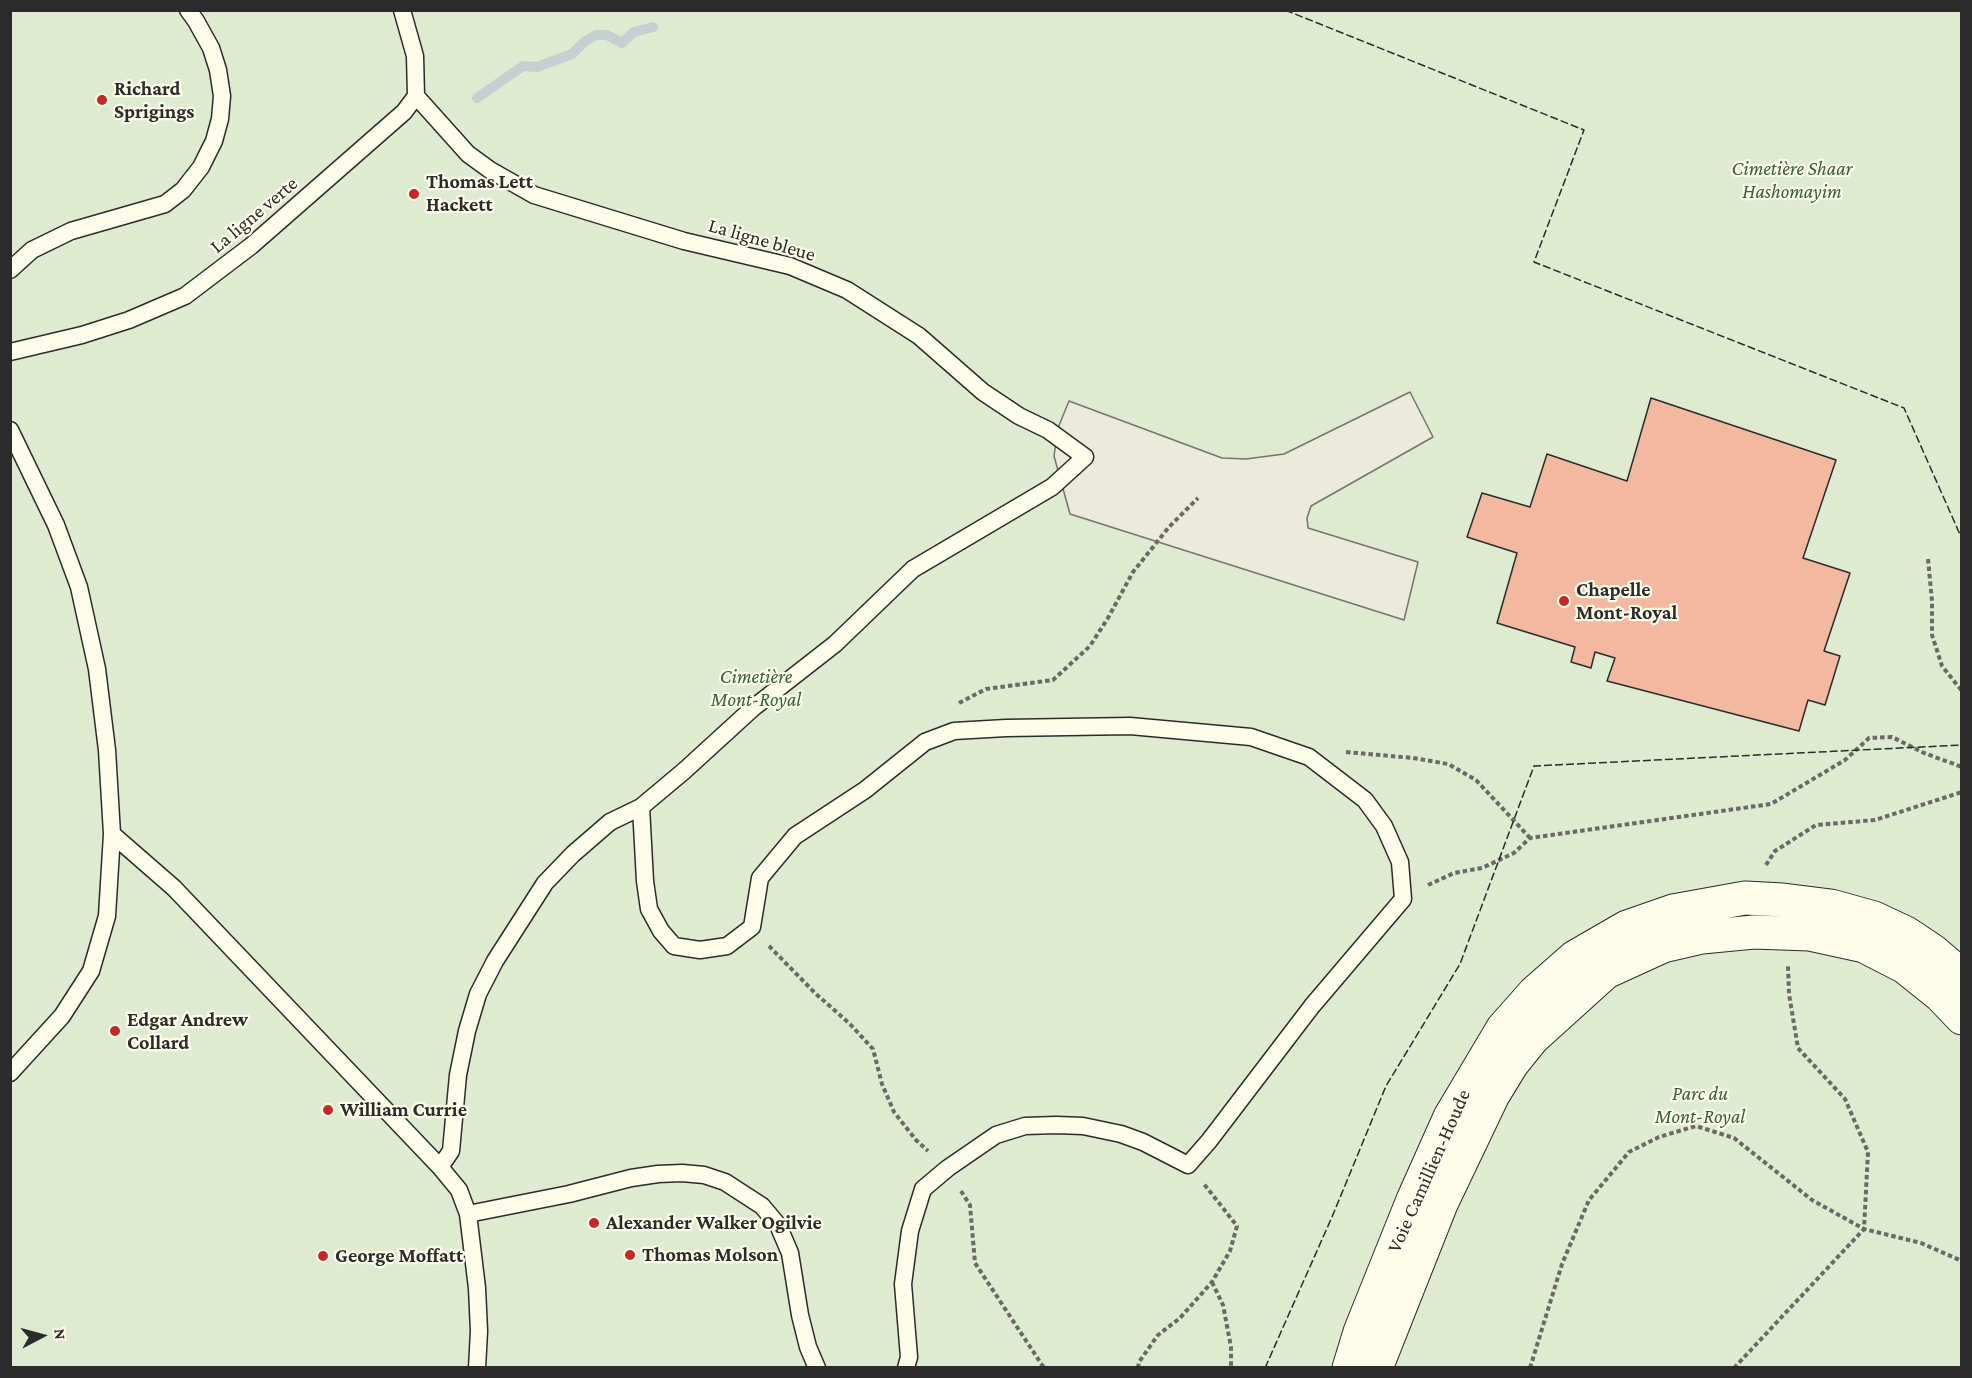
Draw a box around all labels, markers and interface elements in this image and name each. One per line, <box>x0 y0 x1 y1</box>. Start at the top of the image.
place label: Richard Sprigings <box>114 77 194 124</box>
marker: Richard Sprigings <box>95 93 109 107</box>
park label: Cimetière Shaar Hashomayim <box>1731 157 1853 204</box>
place label: Thomas Lett Hackett <box>426 170 533 217</box>
street label: La ligne verte <box>205 172 303 258</box>
marker: Thomas Lett Hackett <box>407 187 421 201</box>
street label: La ligne bleue <box>706 213 818 267</box>
place label: Chapelle Mont-Royal <box>1576 578 1677 625</box>
marker: Chapelle Mont-Royal <box>1557 594 1571 608</box>
park label: Cimetière Mont-Royal <box>711 665 801 712</box>
place label: Edgar Andrew Collard <box>127 1008 248 1055</box>
marker: Edgar Andrew Collard <box>108 1024 122 1038</box>
park label: Parc du Mont-Royal <box>1655 1082 1745 1129</box>
street label: Voie Camillien-Houde <box>1382 1086 1476 1256</box>
place label: William Currie <box>340 1098 467 1122</box>
marker: William Currie <box>321 1103 335 1117</box>
place label: Alexander Walker Ogilvie <box>606 1211 822 1235</box>
marker: Alexander Walker Ogilvie <box>587 1216 601 1230</box>
place label: Thomas Molson <box>642 1243 778 1267</box>
place label: George Moffatt <box>335 1244 463 1268</box>
marker: Thomas Molson <box>623 1248 637 1262</box>
marker: George Moffatt <box>316 1249 330 1263</box>
north arrow <box>12 1306 72 1366</box>
text: N <box>51 1328 69 1340</box>

